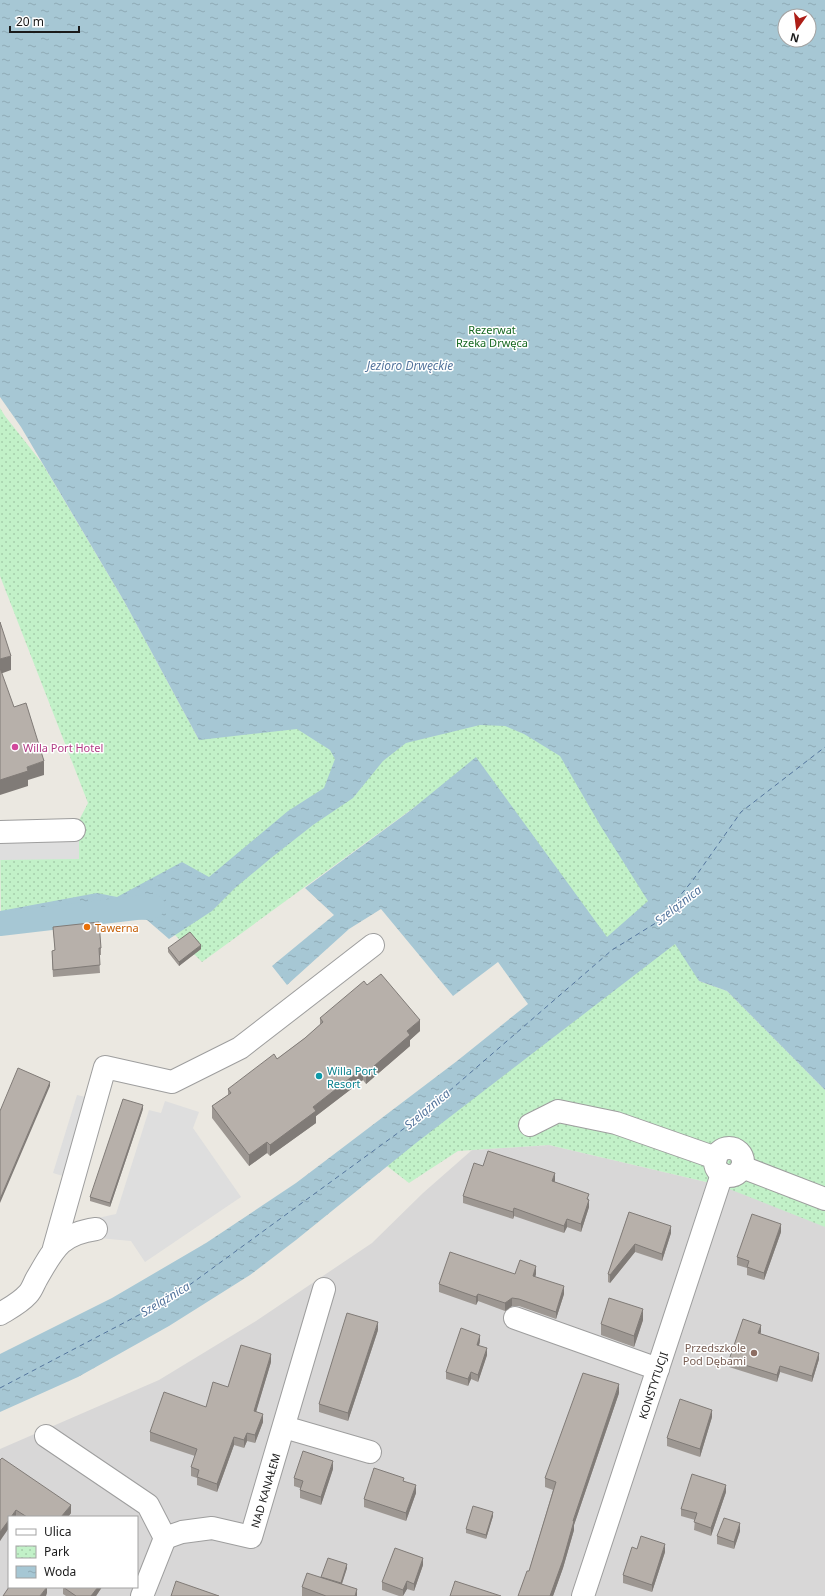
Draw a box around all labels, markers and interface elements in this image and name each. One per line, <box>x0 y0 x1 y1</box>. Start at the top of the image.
scale bar <box>10 8 79 34</box>
north arrow <box>777 8 817 48</box>
text: 20 m <box>16 13 44 30</box>
text: N <box>788 30 801 47</box>
park label: Rezerwat Rzeka Drwęca <box>456 322 528 350</box>
water label: Jezioro Drwęckie <box>365 357 453 374</box>
place label: Willa Port Hotel <box>23 740 103 755</box>
marker: Willa Port Hotel <box>10 742 20 752</box>
water label: Szelążnica <box>651 881 705 929</box>
place label: Tawerna <box>95 920 139 935</box>
marker: Tawerna <box>82 922 92 932</box>
place label: Willa Port Resort <box>327 1063 377 1091</box>
marker: Willa Port Resort <box>314 1071 324 1081</box>
water label: Szelążnica <box>400 1085 454 1133</box>
water label: Szelążnica <box>137 1277 193 1320</box>
place label: Przedszkole Pod Dębami <box>683 1340 746 1368</box>
marker: Przedszkole Pod Dębami <box>749 1348 759 1358</box>
street label: KONSTYTUCJI <box>634 1349 671 1421</box>
street label: NAD KANAŁEM <box>247 1451 283 1530</box>
legend <box>8 1516 138 1588</box>
text: Ulica <box>44 1523 71 1540</box>
text: Park <box>44 1543 70 1560</box>
text: Woda <box>44 1563 76 1580</box>

